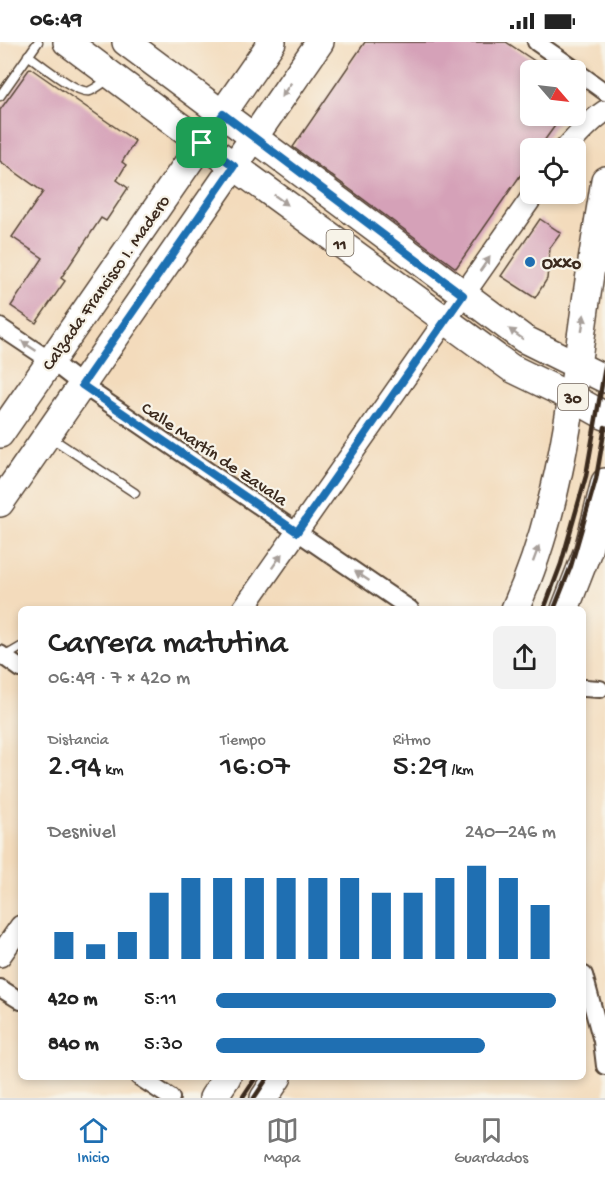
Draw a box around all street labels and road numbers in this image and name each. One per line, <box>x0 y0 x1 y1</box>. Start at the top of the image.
street label: Calzada Francisco I. Madero <box>38 192 176 375</box>
road number: 11 <box>326 230 354 256</box>
road number: 30 <box>558 384 588 410</box>
street label: Calle Martín de Zavala <box>137 398 292 512</box>

